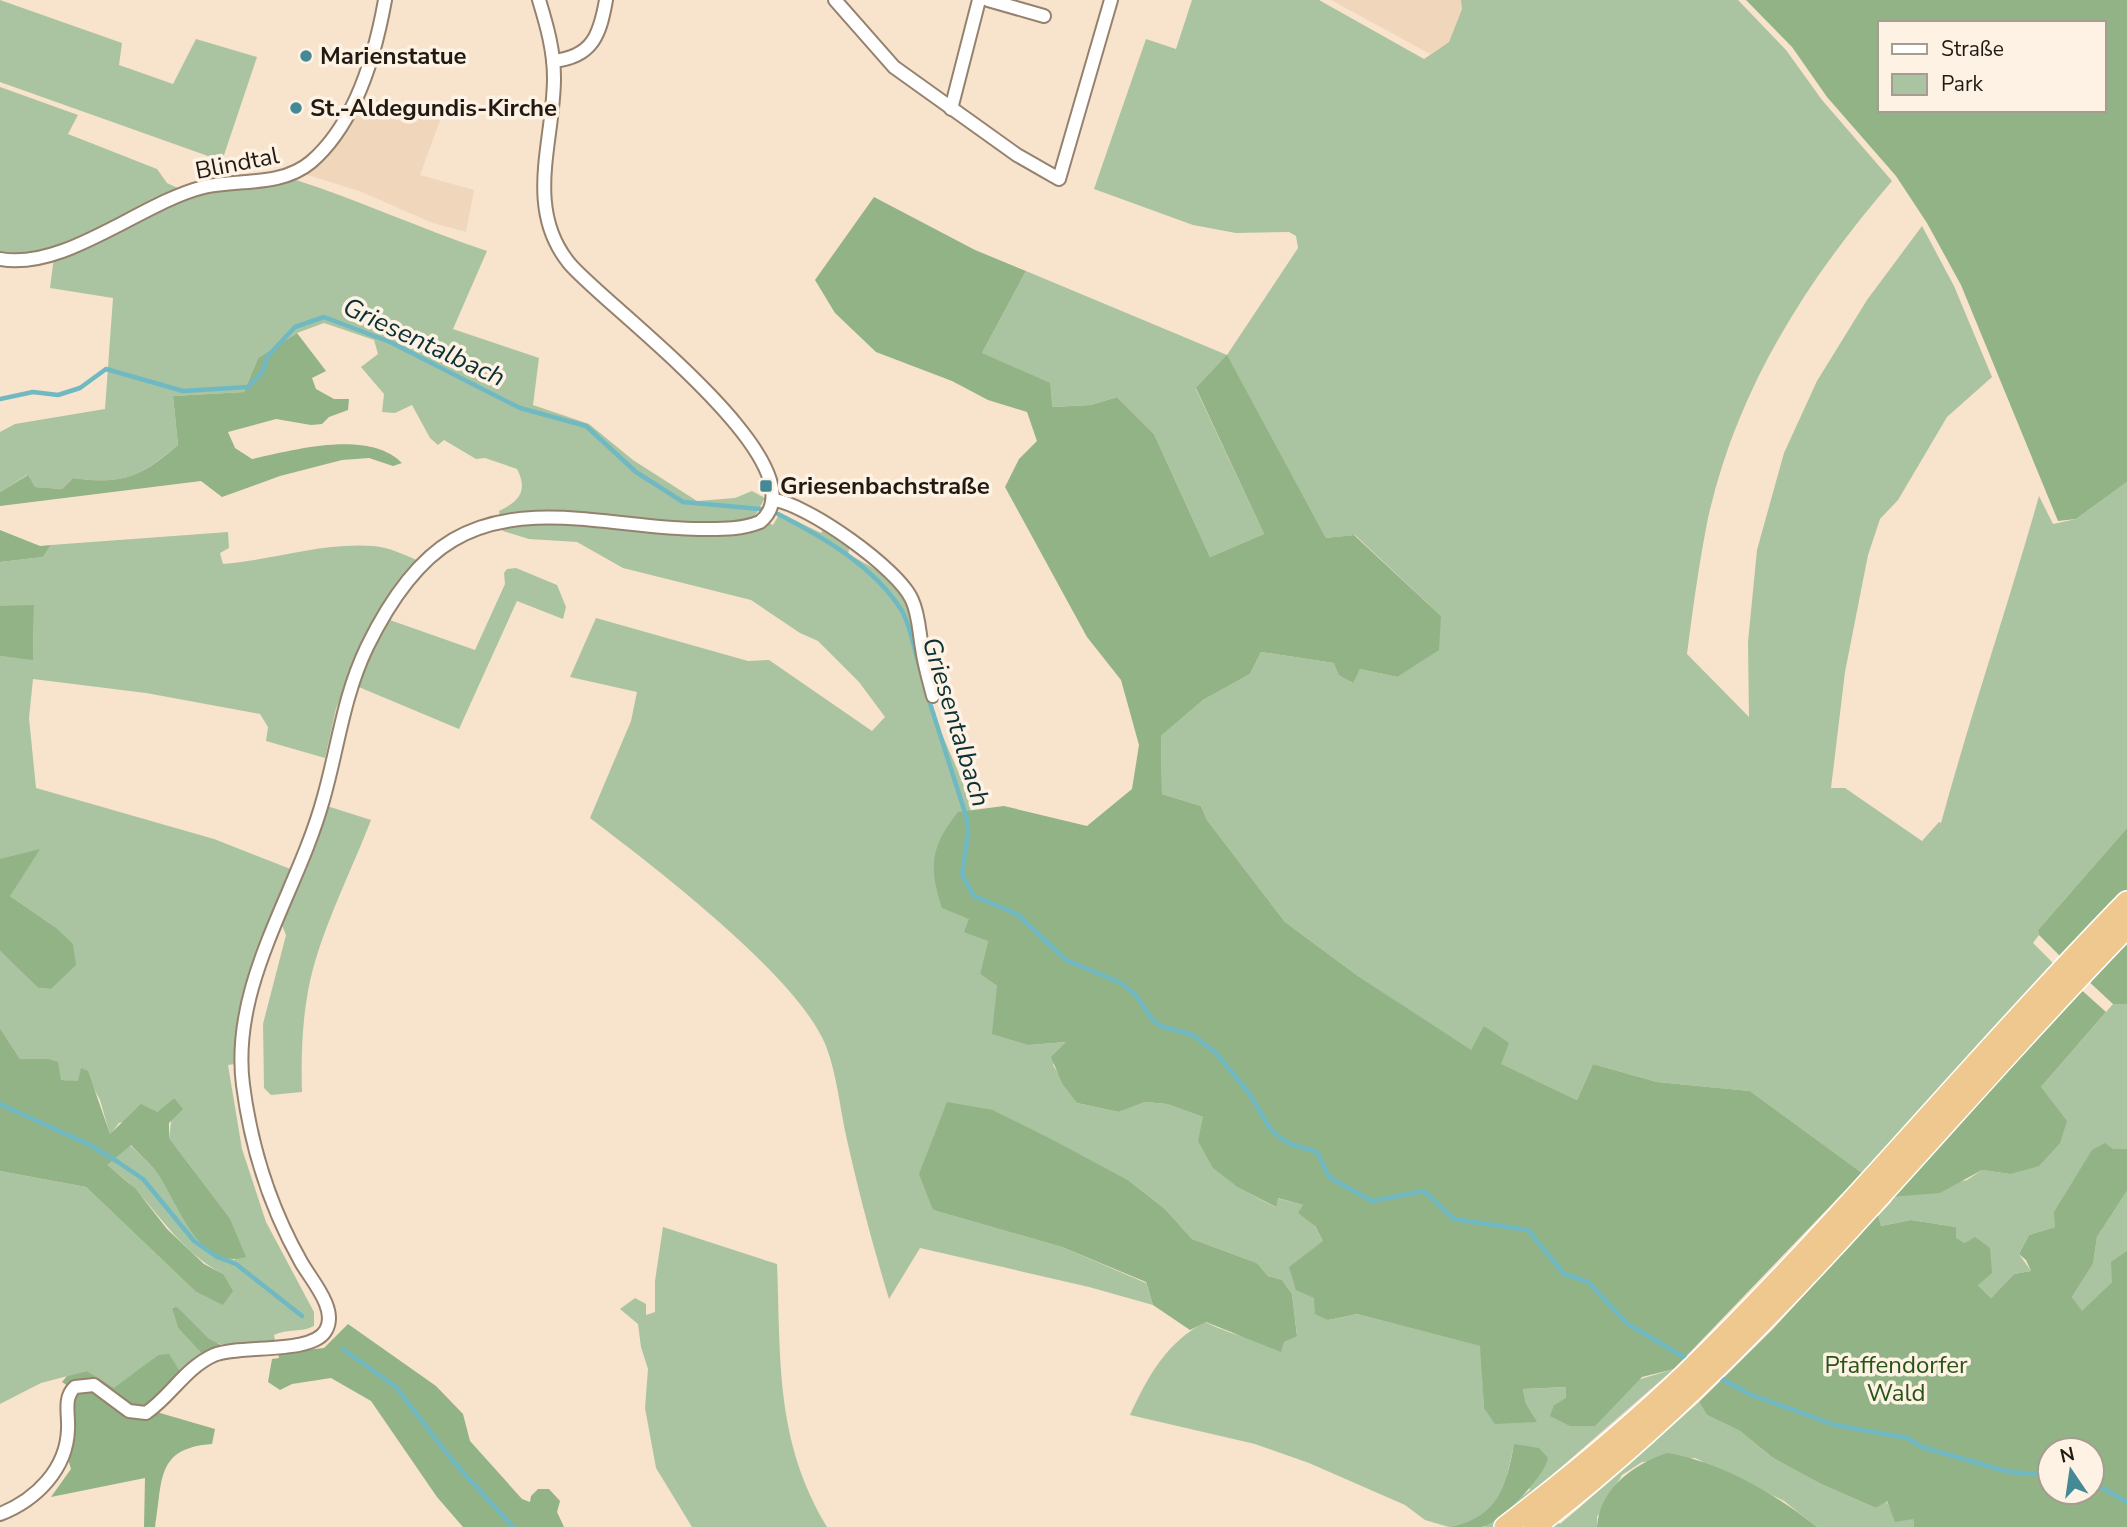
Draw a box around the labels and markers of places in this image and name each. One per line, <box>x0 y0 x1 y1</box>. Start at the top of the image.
place label: Marienstatue <box>320 40 467 72</box>
marker: Marienstatue <box>298 48 314 64</box>
place label: St.-Aldegundis-Kirche <box>310 92 557 124</box>
marker: St.-Aldegundis-Kirche <box>288 100 304 116</box>
place label: Griesenbachstraße <box>780 470 990 502</box>
marker: Griesenbachstraße <box>758 478 774 494</box>

